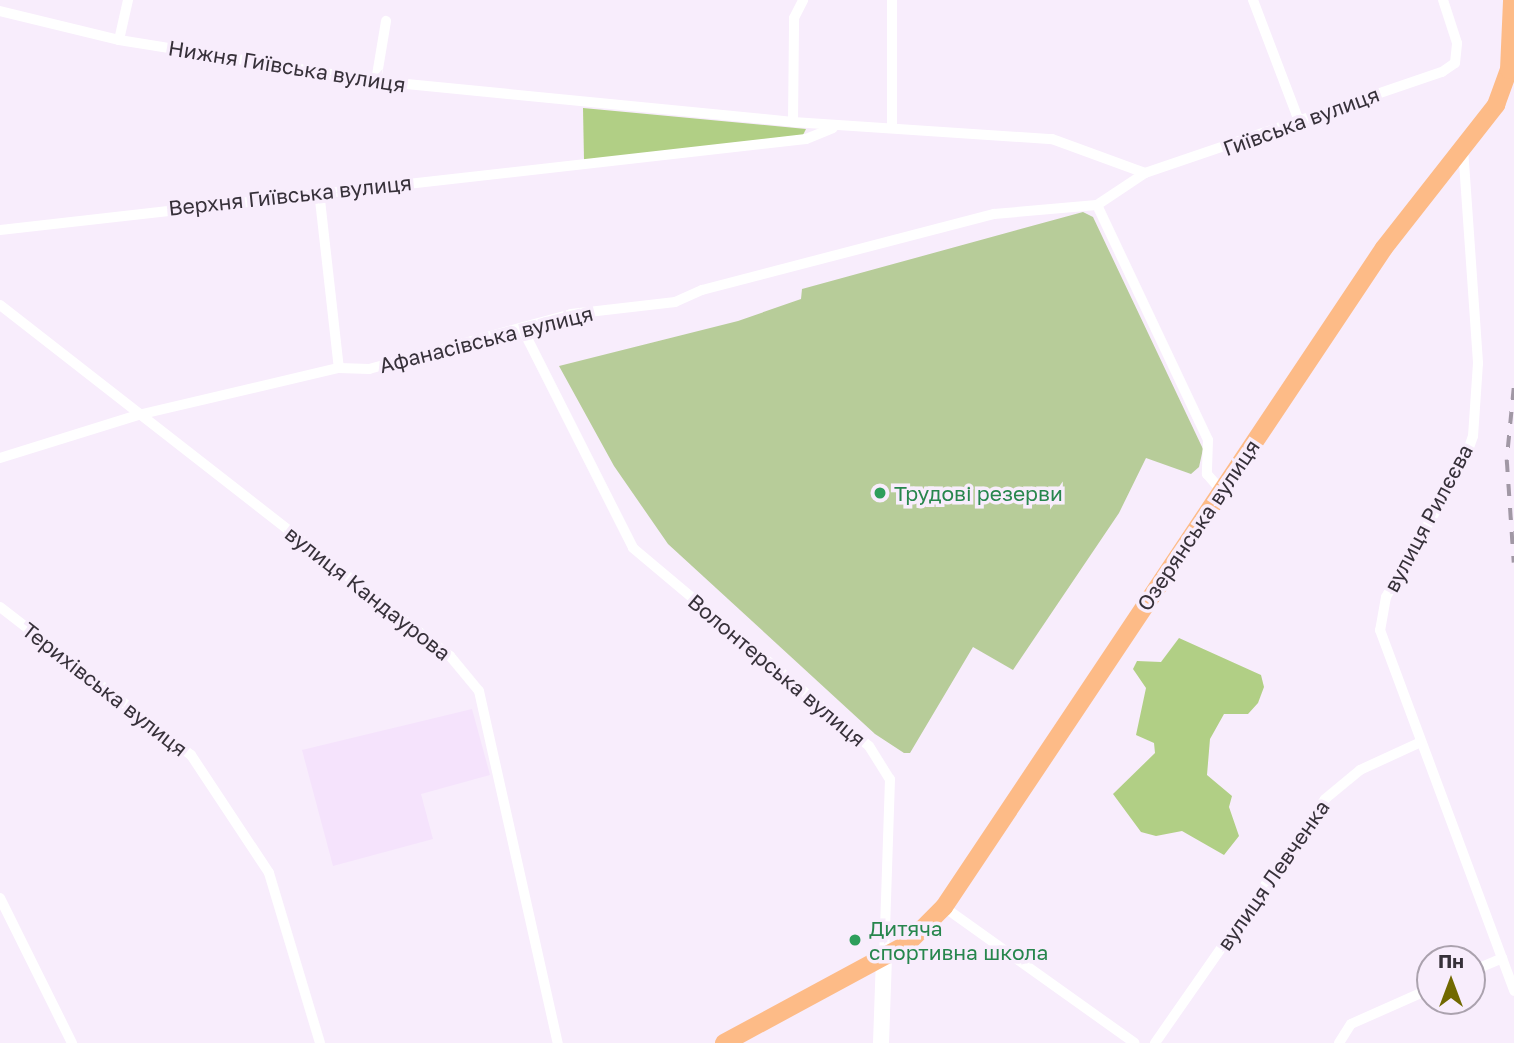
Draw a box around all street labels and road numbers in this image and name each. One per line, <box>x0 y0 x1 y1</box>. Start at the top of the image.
street label: Нижня Гиївська вулиця <box>167 35 407 97</box>
street label: Гиївська вулиця <box>1220 81 1382 161</box>
street label: Верхня Гиївська вулиця <box>167 170 413 220</box>
street label: Афанасівська вулиця <box>377 300 595 378</box>
street label: Озерянська вулиця <box>1131 435 1265 615</box>
street label: вулиця Рилєєва <box>1378 440 1478 596</box>
street label: вулиця Кандаурова <box>280 521 456 665</box>
street label: Волонтерська вулиця <box>683 588 871 752</box>
street label: Терихівська вулиця <box>17 617 193 761</box>
street label: вулиця Левченка <box>1212 795 1334 955</box>

